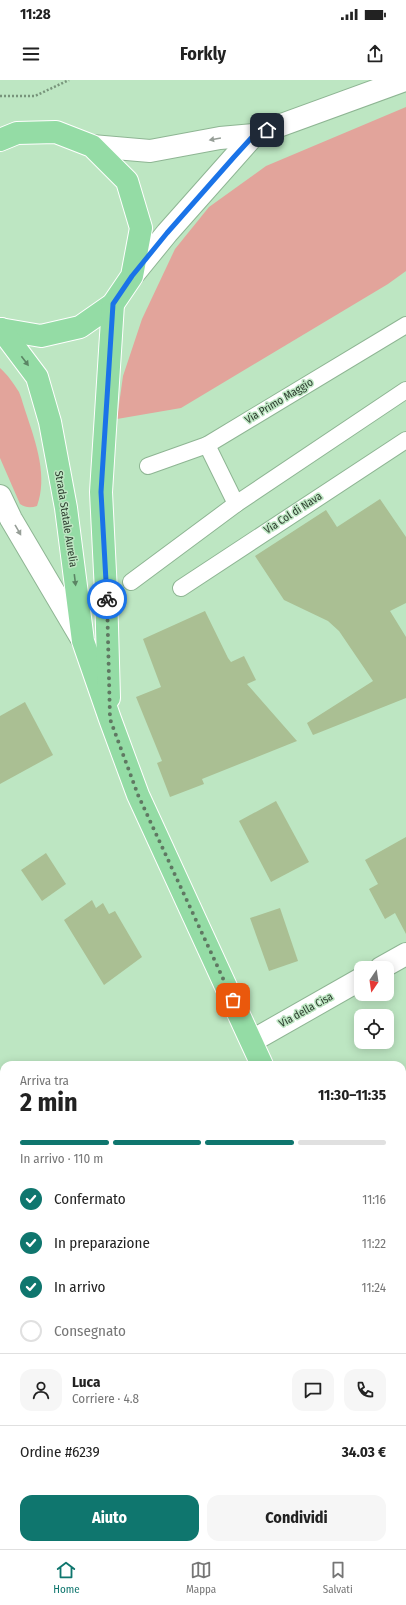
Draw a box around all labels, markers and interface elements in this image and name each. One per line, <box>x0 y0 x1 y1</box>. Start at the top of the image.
text: 11:28 <box>20 5 51 23</box>
icon: menu <box>20 43 42 65</box>
text: Forkly <box>180 43 226 65</box>
icon: share <box>364 43 386 65</box>
pin <box>250 113 284 147</box>
icon: home <box>256 119 278 141</box>
one-way arrow <box>209 136 221 142</box>
one-way arrow <box>20 355 29 366</box>
street label: Via Primo Maggio <box>243 375 316 426</box>
street label: Strada Statale Aurelia <box>52 470 80 568</box>
street label: Via Col di Nava <box>262 489 324 537</box>
one-way arrow <box>14 525 22 535</box>
one-way arrow <box>72 574 79 586</box>
courier <box>87 579 127 619</box>
icon: bike <box>96 588 118 610</box>
north arrow <box>354 961 394 1001</box>
map controls <box>354 961 394 1049</box>
pin <box>216 983 250 1017</box>
icon: bag <box>222 989 244 1011</box>
street label: Via della Cisa <box>277 990 335 1030</box>
button: locate <box>354 1009 394 1049</box>
text: Arriva tra <box>20 1073 69 1088</box>
text: 11:30–11:35 <box>318 1086 386 1104</box>
text: 2 min <box>20 1087 78 1118</box>
text: In arrivo · 110 m <box>20 1151 103 1166</box>
icon: check <box>20 1188 42 1210</box>
text: Confermato <box>54 1190 126 1208</box>
text: 11:16 <box>362 1192 386 1207</box>
icon: check <box>20 1232 42 1254</box>
text: In preparazione <box>54 1234 150 1252</box>
text: 11:22 <box>362 1236 386 1251</box>
icon: check <box>20 1276 42 1298</box>
text: In arrivo <box>54 1278 105 1296</box>
text: 11:24 <box>362 1280 386 1295</box>
text: Consegnato <box>54 1322 126 1340</box>
button: person <box>20 1369 62 1411</box>
button: chat <box>292 1369 334 1411</box>
button: phone <box>344 1369 386 1411</box>
text: Luca <box>72 1373 100 1391</box>
text: Corriere · 4.8 <box>72 1391 139 1406</box>
text: Ordine #6239 <box>20 1443 100 1461</box>
text: 34.03 € <box>342 1443 386 1461</box>
button: Aiuto <box>20 1495 199 1541</box>
button: Condividi <box>207 1495 386 1541</box>
tab: Home <box>53 1559 80 1596</box>
tab: Mappa <box>186 1559 216 1596</box>
tab: Salvati <box>323 1559 353 1596</box>

